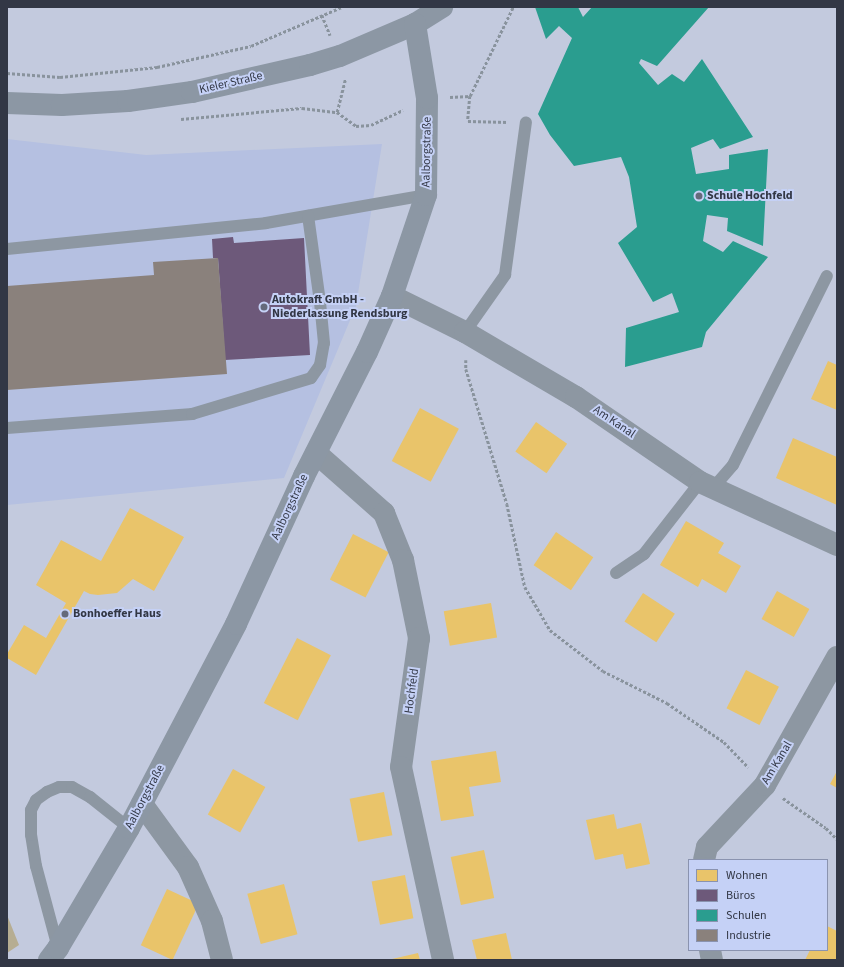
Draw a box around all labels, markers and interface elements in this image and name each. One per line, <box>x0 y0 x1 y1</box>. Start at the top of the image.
street label: Kieler Straße <box>198 69 264 97</box>
street label: Aalborgstraße <box>419 116 435 188</box>
place label: Schule Hochfeld <box>707 189 793 203</box>
marker: Schule Hochfeld <box>694 191 704 201</box>
place label: Autokraft GmbH - Niederlassung Rendsburg <box>272 293 408 321</box>
marker: Autokraft GmbH - Niederlassung Rendsburg <box>259 302 269 312</box>
street label: Am Kanal <box>590 403 638 441</box>
street label: Aalborgstraße <box>269 472 311 542</box>
place label: Bonhoeffer Haus <box>73 607 161 621</box>
marker: Bonhoeffer Haus <box>60 609 70 619</box>
street label: Hochfeld <box>402 668 422 714</box>
street label: Am Kanal <box>759 739 795 787</box>
street label: Aalborgstraße <box>122 762 168 832</box>
legend <box>688 859 828 951</box>
text: Wohnen <box>726 867 768 884</box>
text: Büros <box>726 887 755 904</box>
text: Schulen <box>726 907 767 924</box>
text: Industrie <box>726 927 771 944</box>

